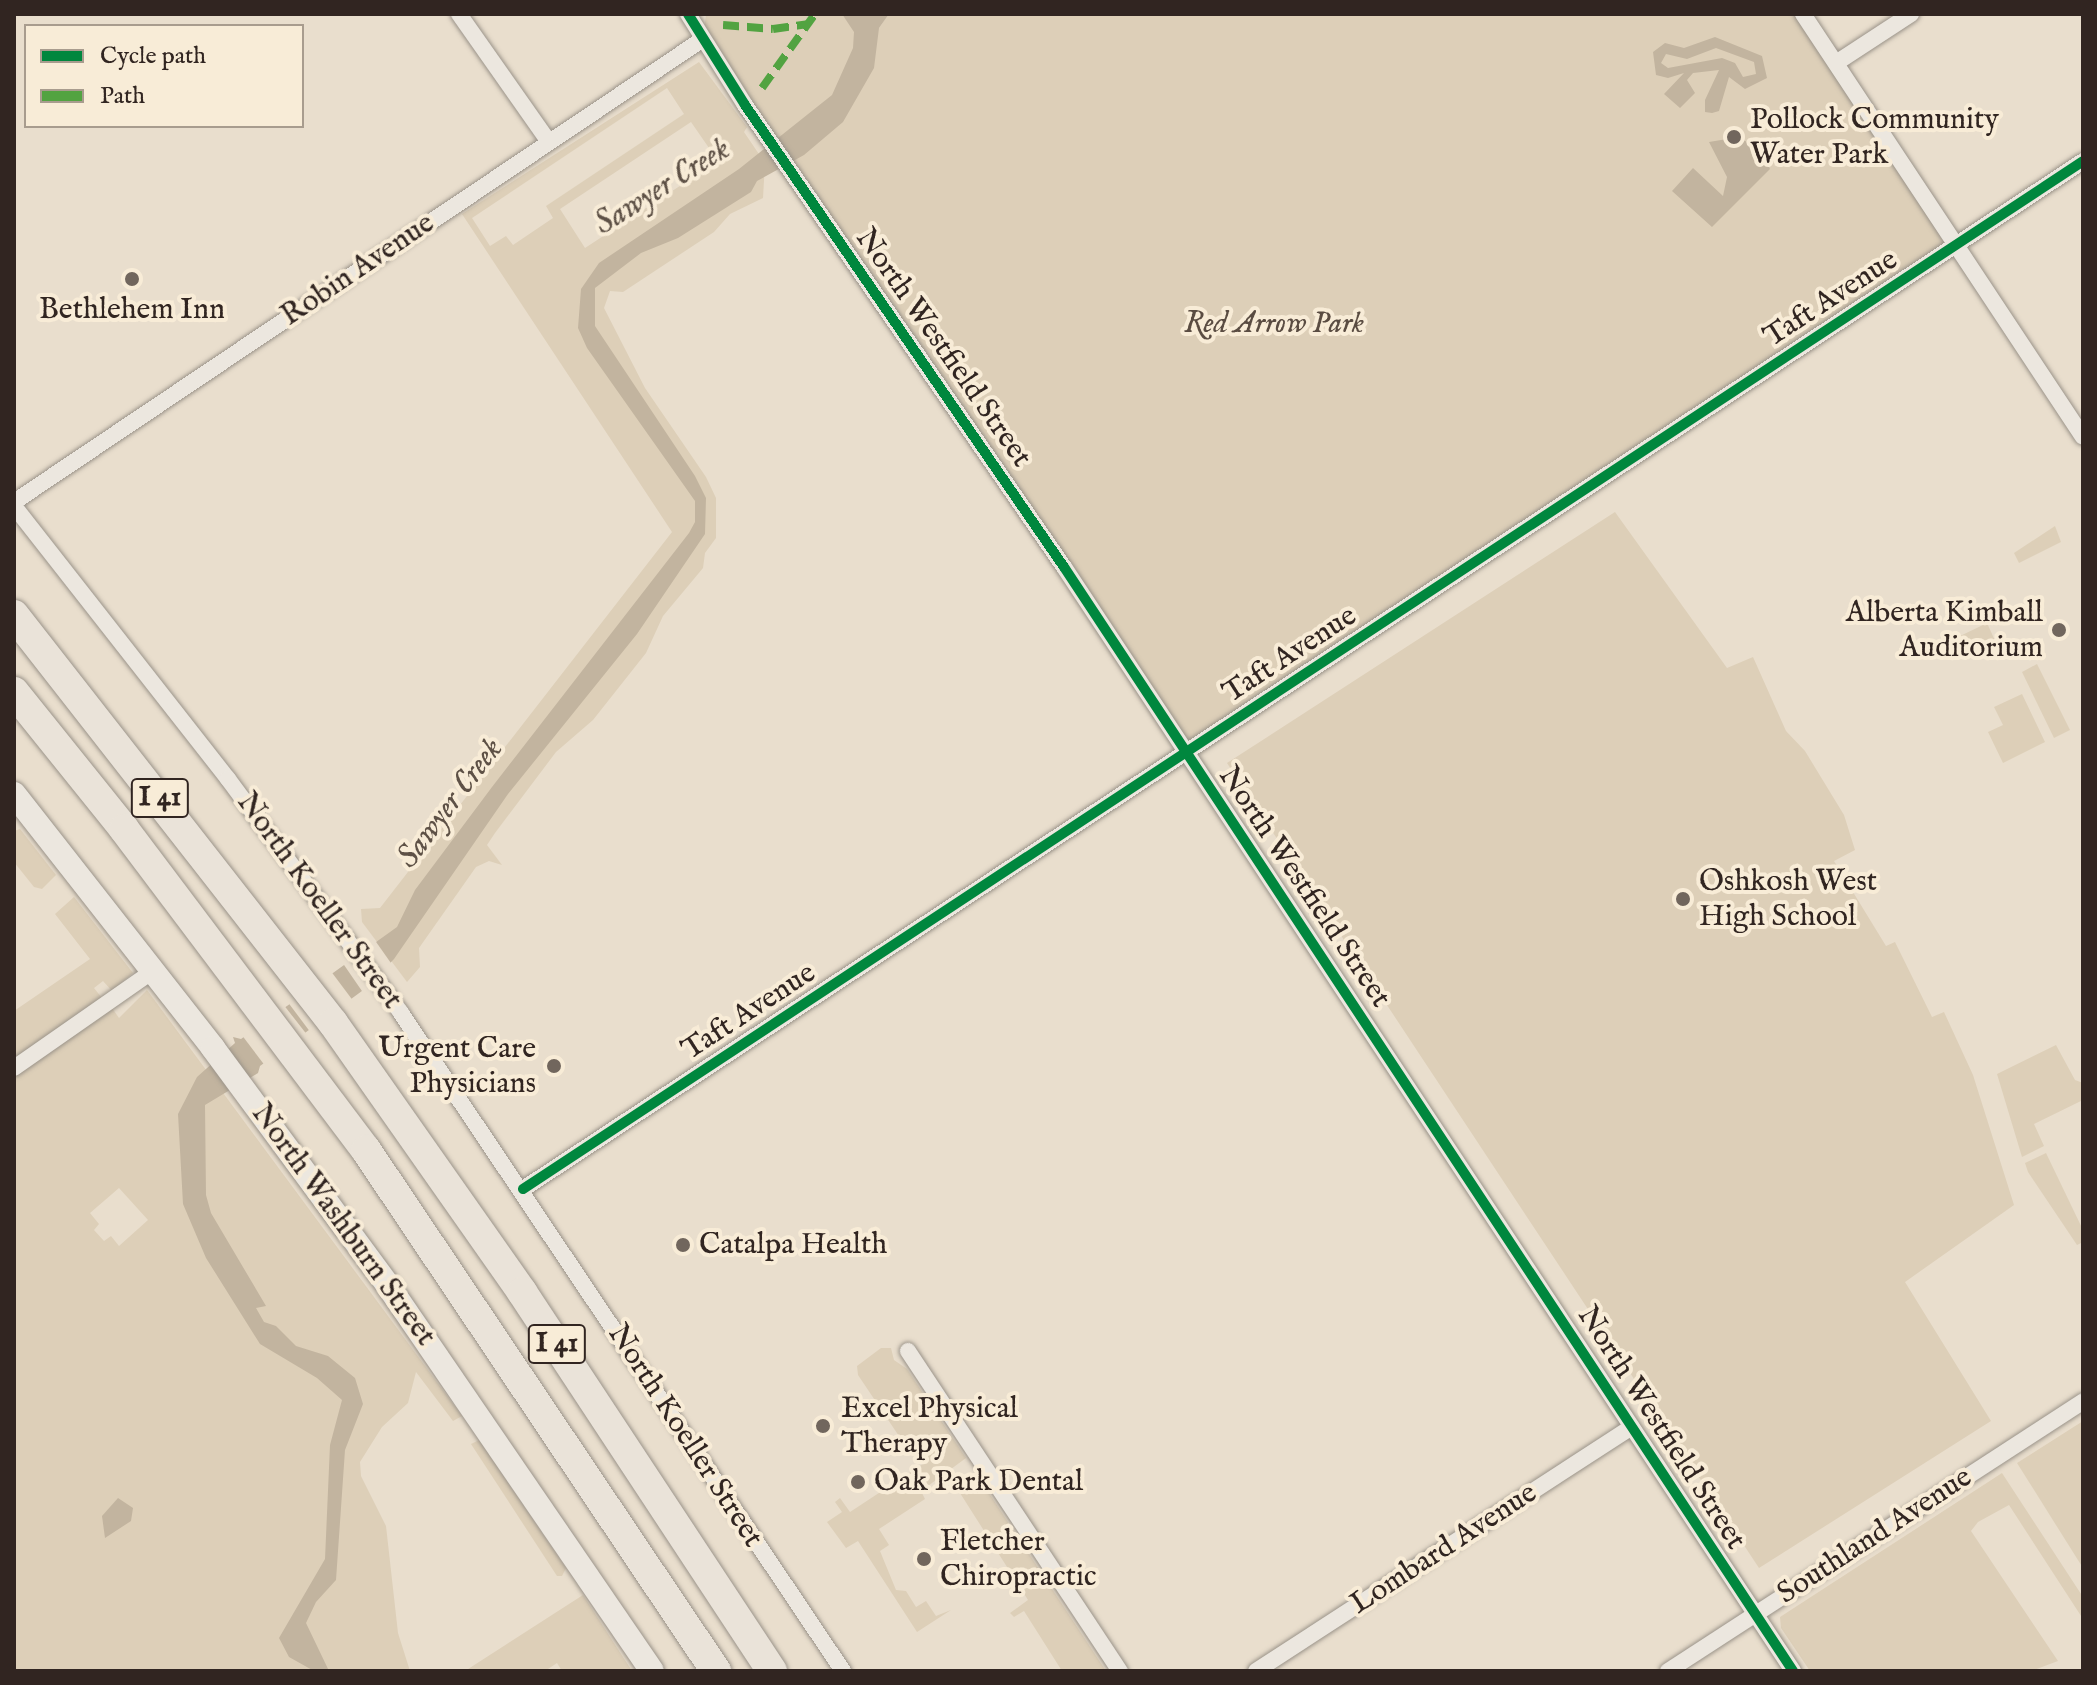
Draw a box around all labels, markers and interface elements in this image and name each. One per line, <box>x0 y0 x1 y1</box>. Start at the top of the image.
legend <box>24 24 304 128</box>
text: Cycle path <box>100 41 206 72</box>
text: Path <box>100 81 145 112</box>
place label: Pollock Community Water Park <box>1750 102 1999 172</box>
marker: Pollock Community Water Park <box>1725 128 1743 146</box>
water label: Sawyer Creek <box>588 131 738 245</box>
street label: Robin Avenue <box>275 206 441 334</box>
street label: North Westfield Street <box>847 222 1039 474</box>
street label: Taft Avenue <box>1757 243 1905 355</box>
marker: Bethlehem Inn <box>123 270 141 288</box>
place label: Bethlehem Inn <box>39 292 225 328</box>
park label: Red Arrow Park <box>1184 306 1364 342</box>
place label: Alberta Kimball Auditorium <box>1846 595 2043 666</box>
street label: Taft Avenue <box>1216 599 1364 711</box>
marker: Alberta Kimball Auditorium <box>2050 621 2068 639</box>
water label: Sawyer Creek <box>390 732 512 876</box>
street label: North Westfield Street <box>1210 760 1398 1014</box>
road number: I 41 <box>130 774 190 822</box>
street label: North Koeller Street <box>228 786 410 1016</box>
place label: Oshkosh West High School <box>1699 864 1877 934</box>
marker: Oshkosh West High School <box>1674 890 1692 908</box>
street label: Taft Avenue <box>675 956 823 1068</box>
place label: Urgent Care Physicians <box>378 1031 536 1102</box>
marker: Urgent Care Physicians <box>543 1055 565 1077</box>
street label: North Washburn Street <box>243 1097 443 1353</box>
place label: Catalpa Health <box>699 1227 887 1263</box>
marker: Catalpa Health <box>674 1236 692 1254</box>
street label: North Westfield Street <box>1569 1299 1753 1557</box>
street label: North Koeller Street <box>599 1318 771 1554</box>
road number: I 41 <box>527 1320 587 1368</box>
place label: Excel Physical Therapy <box>841 1391 1018 1462</box>
marker: Excel Physical Therapy <box>812 1415 834 1437</box>
street label: Southland Avenue <box>1771 1460 1979 1612</box>
place label: Oak Park Dental <box>874 1464 1083 1500</box>
marker: Oak Park Dental <box>849 1473 867 1491</box>
street label: Lombard Avenue <box>1344 1475 1544 1623</box>
place label: Fletcher Chiropractic <box>940 1524 1097 1594</box>
marker: Fletcher Chiropractic <box>915 1550 933 1568</box>

